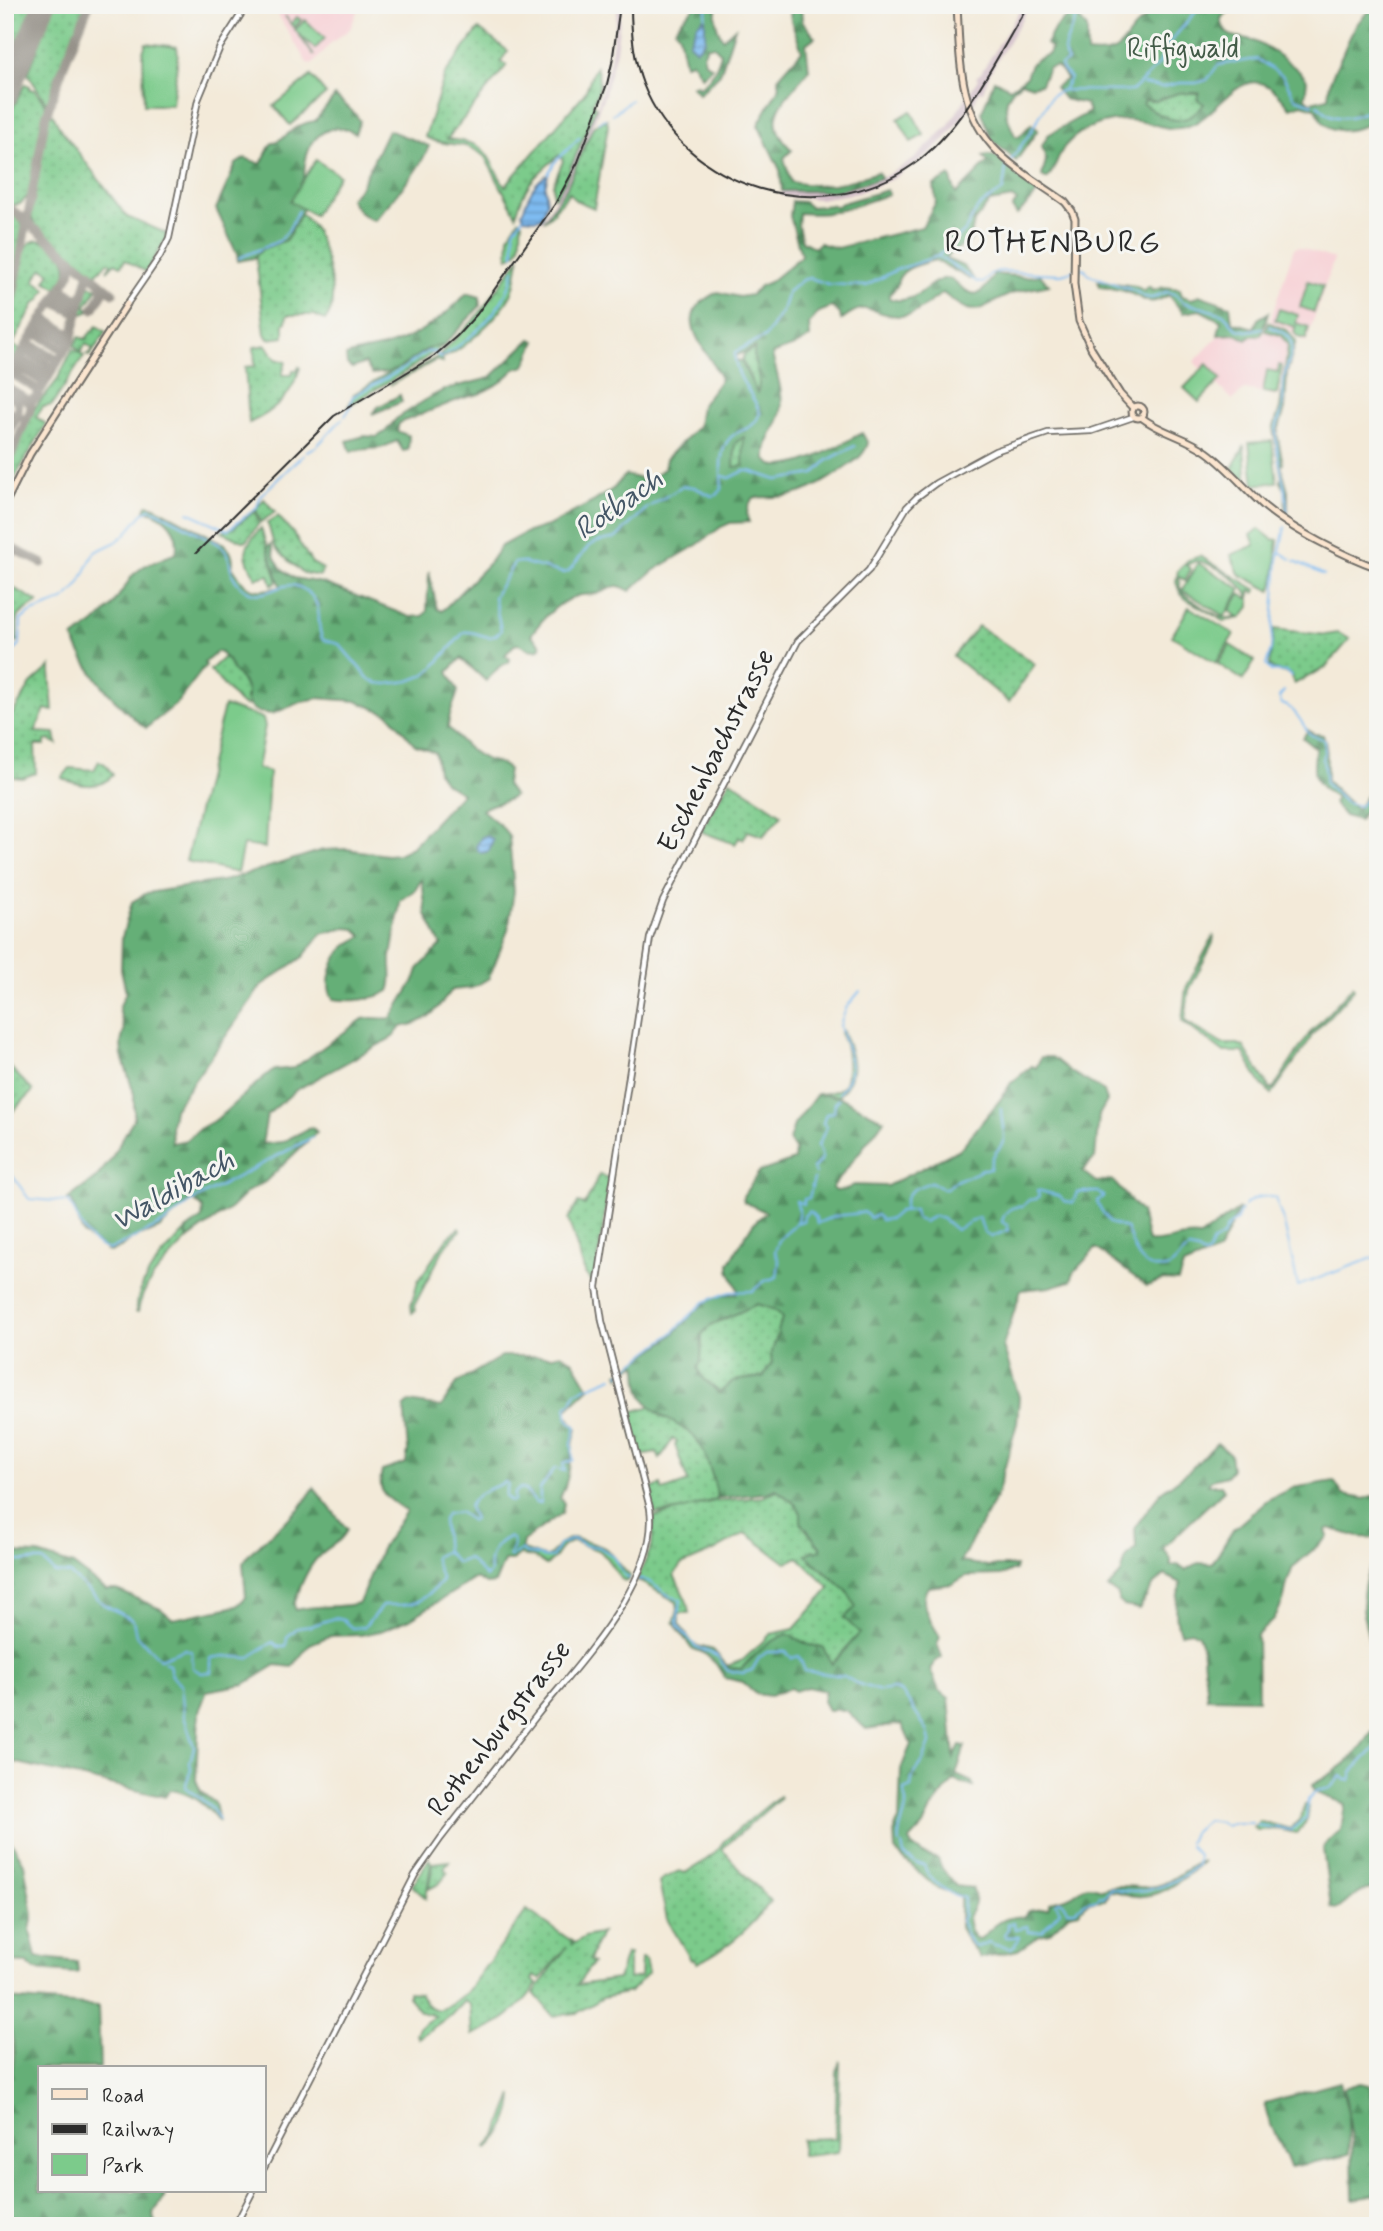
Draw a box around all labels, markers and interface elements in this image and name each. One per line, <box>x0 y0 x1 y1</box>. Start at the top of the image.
park label: Riffigwald <box>1127 31 1239 68</box>
district label: ROTHENBURG <box>944 222 1162 264</box>
water label: Rotbach <box>567 460 671 550</box>
street label: Eschenbachstrasse <box>650 643 784 859</box>
water label: Waldibach <box>105 1141 241 1241</box>
street label: Rothenburgstrasse <box>420 1633 580 1825</box>
legend <box>38 2066 266 2192</box>
text: Road <box>102 2082 144 2110</box>
text: Railway <box>102 2116 174 2144</box>
text: Park <box>102 2152 144 2180</box>

